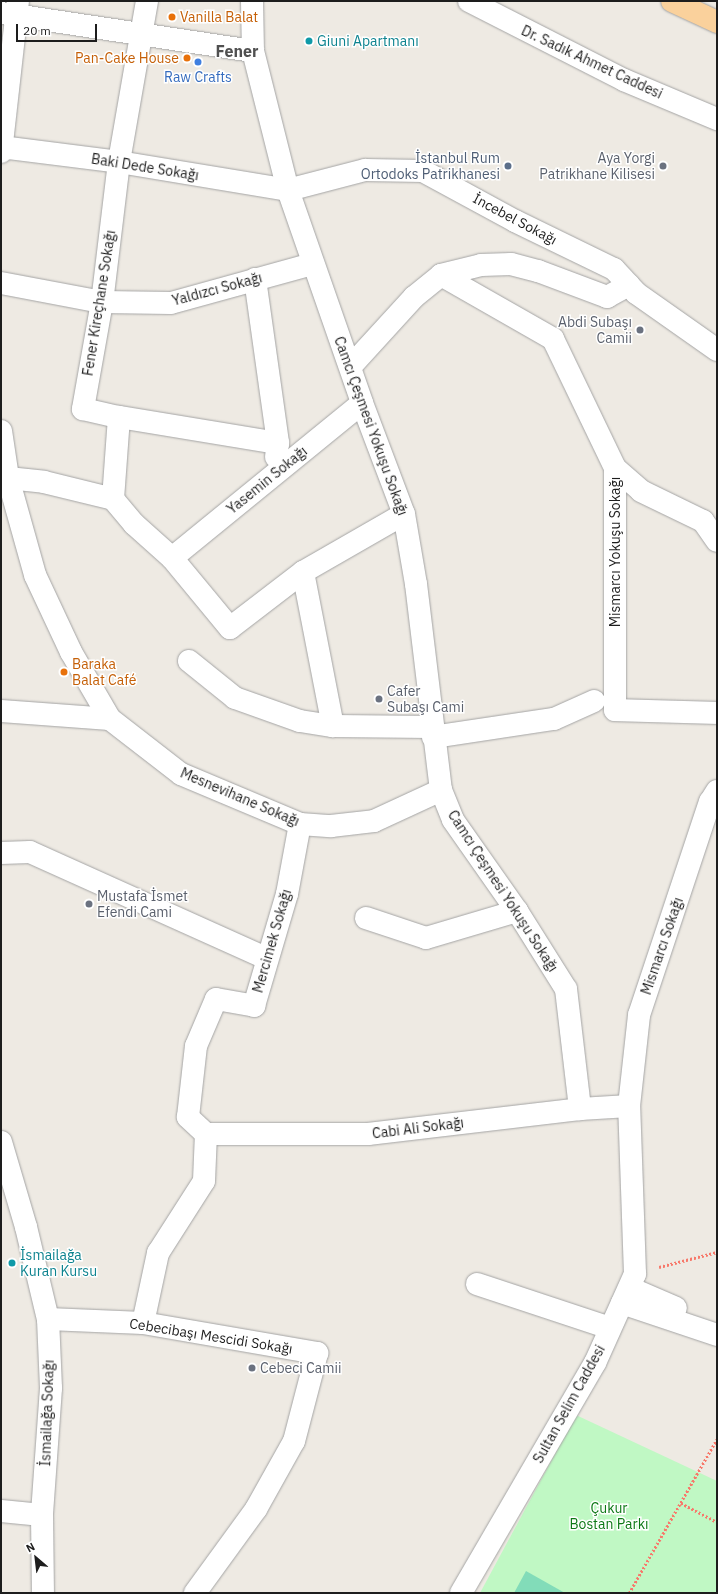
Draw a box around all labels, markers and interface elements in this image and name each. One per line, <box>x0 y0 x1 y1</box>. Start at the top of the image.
place label: Vanilla Balat <box>180 9 258 25</box>
marker: Vanilla Balat <box>167 12 177 22</box>
scale bar <box>18 16 99 42</box>
street label: Dr. Sadık Ahmet Caddesi <box>519 22 665 102</box>
text: 20 m <box>23 23 51 38</box>
place label: Giuni Apartmanı <box>317 33 419 49</box>
marker: Giuni Apartmanı <box>304 36 314 46</box>
district label: Fener <box>216 41 258 61</box>
place label: Pan-Cake House <box>75 50 179 66</box>
marker: Pan-Cake House <box>182 53 192 63</box>
marker: Raw Crafts <box>193 57 203 67</box>
place label: Raw Crafts <box>164 69 232 85</box>
street label: Baki Dede Sokağı <box>90 150 200 184</box>
place label: İstanbul Rum Ortodoks Patrikhanesi <box>361 150 500 182</box>
place label: Aya Yorgi Patrikhane Kilisesi <box>539 150 655 182</box>
marker: İstanbul Rum Ortodoks Patrikhanesi <box>503 161 513 171</box>
marker: Aya Yorgi Patrikhane Kilisesi <box>658 161 668 171</box>
street label: İncebel Sokağı <box>470 190 560 248</box>
street label: Fener Kireçhane Sokağı <box>79 229 119 377</box>
street label: Yaldızcı Sokağı <box>170 269 264 309</box>
place label: Abdi Subaşı Camii <box>558 314 632 346</box>
marker: Abdi Subaşı Camii <box>635 325 645 335</box>
street label: Camcı Çeşmesi Yokuşu Sokağı <box>331 334 411 518</box>
street label: Yasemin Sokağı <box>224 443 310 517</box>
street label: Mismarcı Yokuşu Sokağı <box>607 477 623 627</box>
place label: Baraka Balat Café <box>72 656 136 688</box>
marker: Baraka Balat Café <box>59 667 69 677</box>
place label: Cafer Subaşı Cami <box>387 683 464 716</box>
marker: Cafer Subaşı Cami <box>374 694 384 704</box>
street label: Mesnevihane Sokağı <box>178 764 302 830</box>
street label: Camcı Çeşmesi Yokuşu Sokağı <box>444 807 562 975</box>
street label: Mercimek Sokağı <box>249 887 295 995</box>
place label: Mustafa İsmet Efendi Cami <box>97 888 188 920</box>
street label: Mismarcı Sokağı <box>637 895 687 997</box>
marker: Mustafa İsmet Efendi Cami <box>84 899 94 909</box>
street label: Cabi Ali Sokağı <box>371 1114 465 1142</box>
place label: İsmailağa Kuran Kursu <box>20 1247 97 1280</box>
marker: İsmailağa Kuran Kursu <box>7 1258 17 1268</box>
street label: Cebecibaşı Mescidi Sokağı <box>128 1315 294 1357</box>
street label: Sultan Selim Caddesi <box>530 1342 608 1466</box>
street label: İsmailağa Sokağı <box>37 1359 57 1467</box>
place label: Cebeci Camii <box>260 1360 341 1376</box>
marker: Cebeci Camii <box>247 1363 257 1373</box>
park label: Çukur Bostan Parkı <box>569 1500 649 1532</box>
north arrow <box>16 1538 56 1578</box>
text: N <box>24 1539 37 1555</box>

